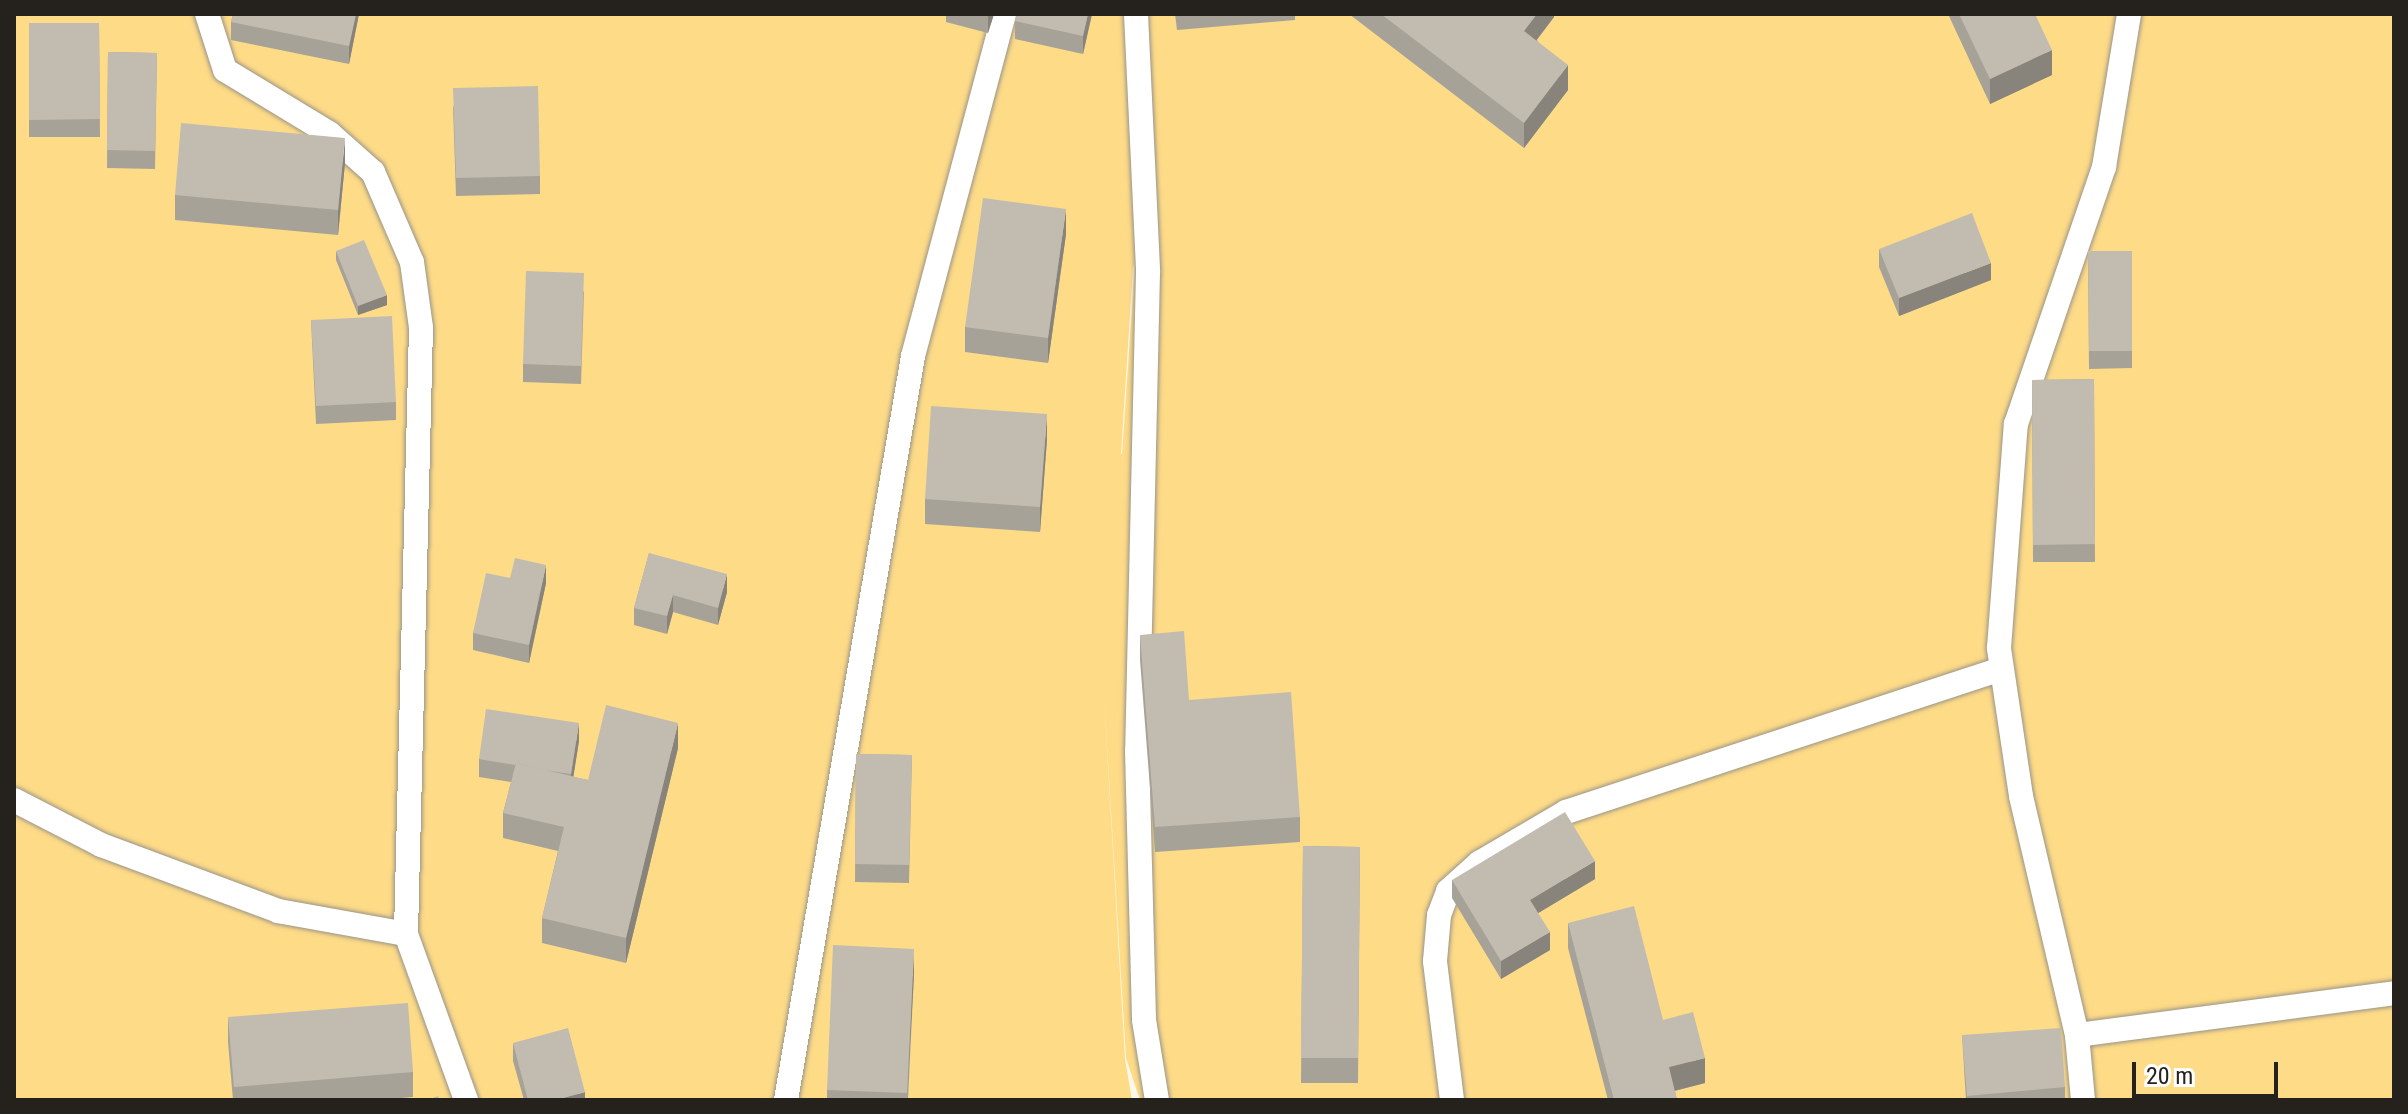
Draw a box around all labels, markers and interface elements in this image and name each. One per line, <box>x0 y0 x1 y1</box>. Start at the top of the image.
scale bar <box>2136 1046 2282 1096</box>
text: 20 m <box>2146 1062 2193 1090</box>

